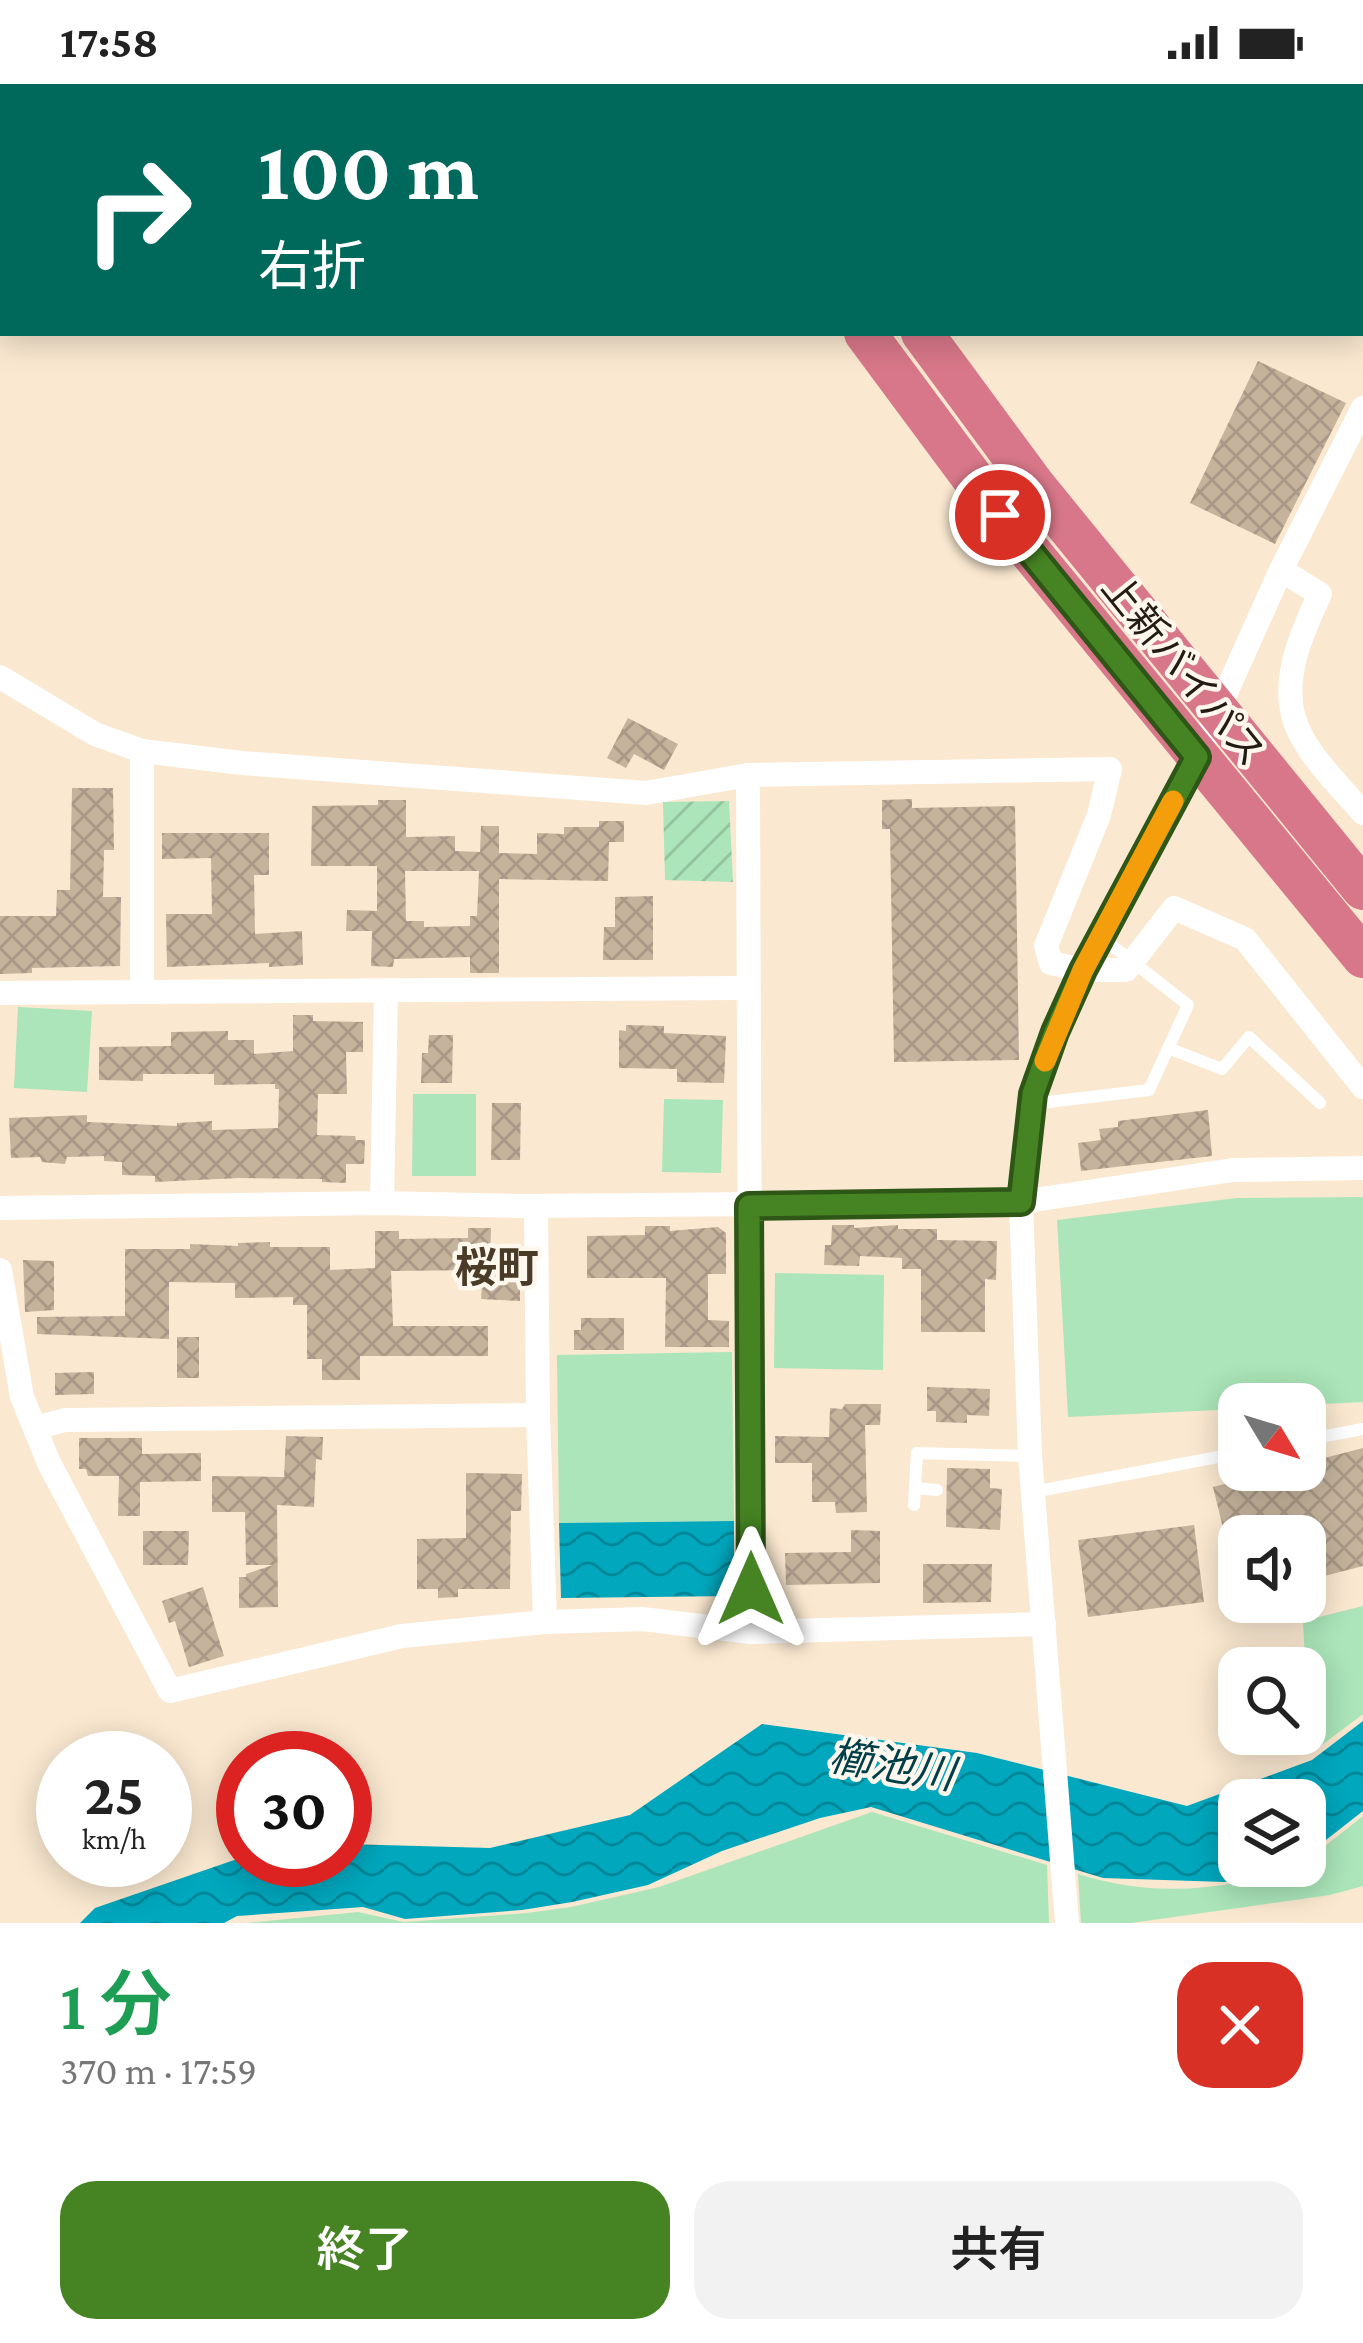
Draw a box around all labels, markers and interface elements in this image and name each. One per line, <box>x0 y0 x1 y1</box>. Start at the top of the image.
text: 17:58 <box>60 17 159 67</box>
text: 100 m <box>258 124 479 217</box>
icon: right <box>60 132 216 288</box>
text: 右折 <box>258 237 366 297</box>
pin <box>949 464 1051 566</box>
icon: arrive <box>967 482 1033 548</box>
street label: 上新バイパス <box>1094 566 1274 774</box>
district label: 桜町 <box>455 1244 539 1291</box>
north arrow <box>1218 1383 1326 1491</box>
map controls <box>1218 1383 1326 1887</box>
button: sound <box>1218 1515 1326 1623</box>
position arrow <box>688 1526 814 1652</box>
button: search <box>1218 1647 1326 1755</box>
speed limit sign: 30 <box>216 1731 372 1887</box>
water label: 櫛池川 <box>826 1732 962 1799</box>
text: 25 <box>84 1760 144 1827</box>
button: layers <box>1218 1779 1326 1887</box>
text: km/h <box>82 1822 146 1855</box>
button: close <box>1177 1962 1303 2088</box>
text: 1 分 <box>60 1964 171 2044</box>
text: 370 m · 17:59 <box>60 2049 257 2092</box>
button: 終了 <box>60 2181 670 2319</box>
button: 共有 <box>694 2181 1303 2319</box>

